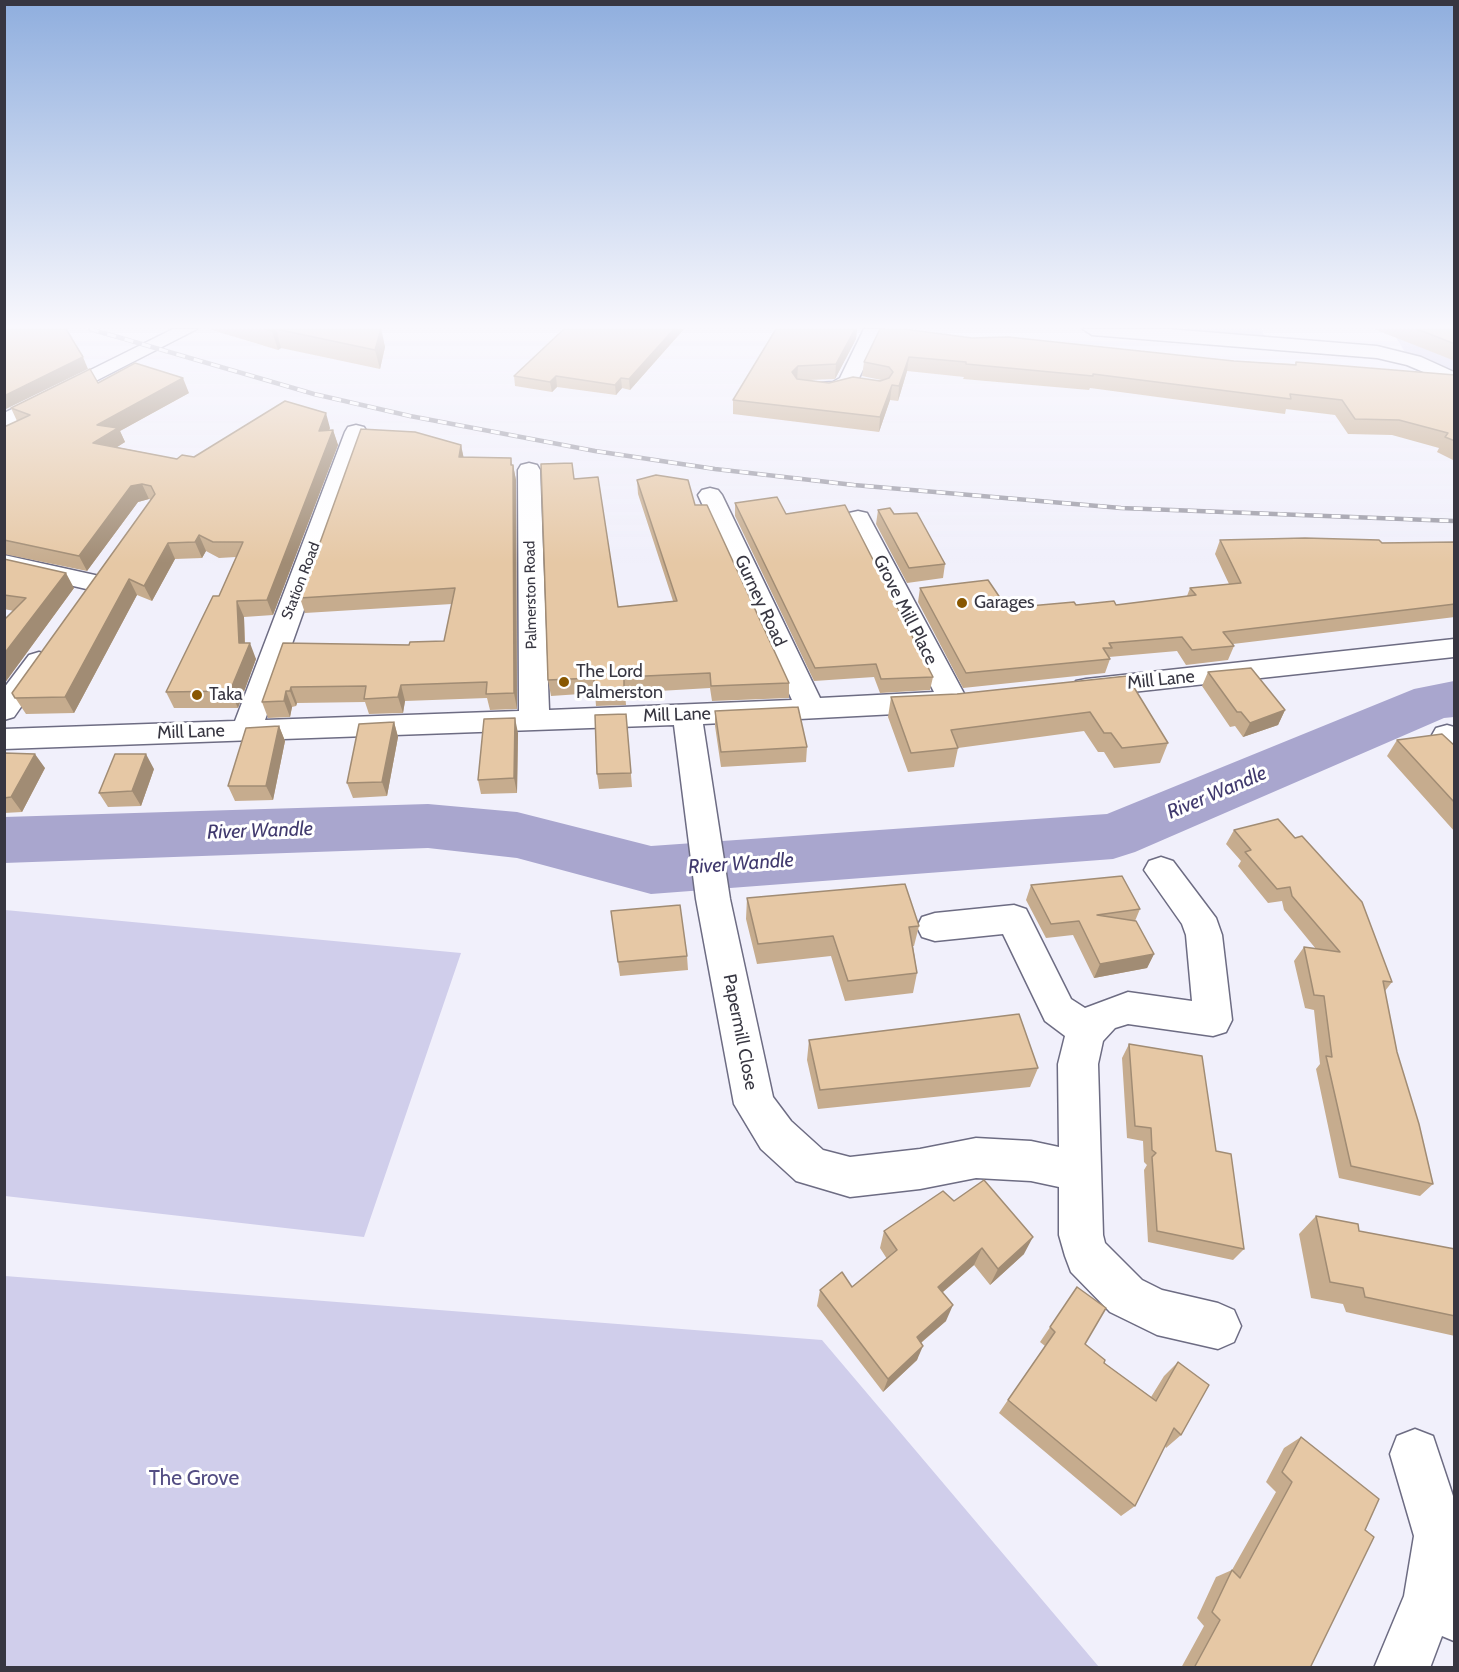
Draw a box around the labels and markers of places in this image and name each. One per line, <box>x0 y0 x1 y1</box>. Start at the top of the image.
place label: Garages <box>974 592 1035 614</box>
marker: Garages <box>955 596 969 610</box>
place label: The Lord Palmerston <box>576 661 663 704</box>
marker: The Lord Palmerston <box>557 675 571 689</box>
place label: Taka <box>209 684 243 706</box>
marker: Taka <box>190 688 204 702</box>

